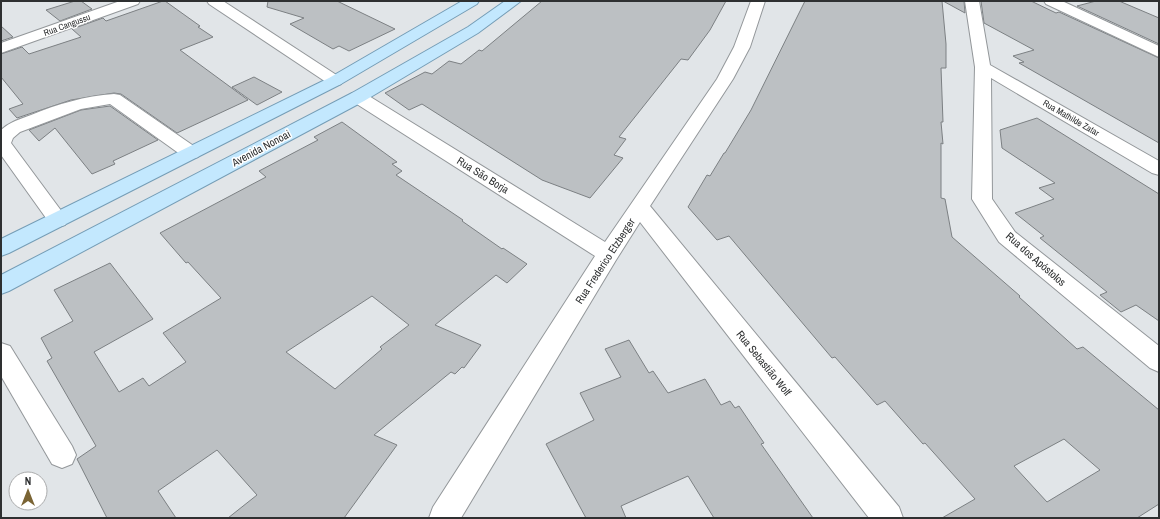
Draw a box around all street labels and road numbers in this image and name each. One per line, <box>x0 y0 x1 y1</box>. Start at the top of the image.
street label: Rua Cangussu <box>42 11 92 39</box>
street label: Rua Mathilde Zatar <box>1041 97 1102 139</box>
street label: Avenida Nonoai <box>228 127 293 170</box>
street label: Rua São Borja <box>454 154 512 196</box>
street label: Rua Frederico Etzberger <box>572 216 638 306</box>
street label: Rua dos Apóstolos <box>1003 229 1069 289</box>
street label: Rua Sebastião Wolf <box>733 327 795 399</box>

